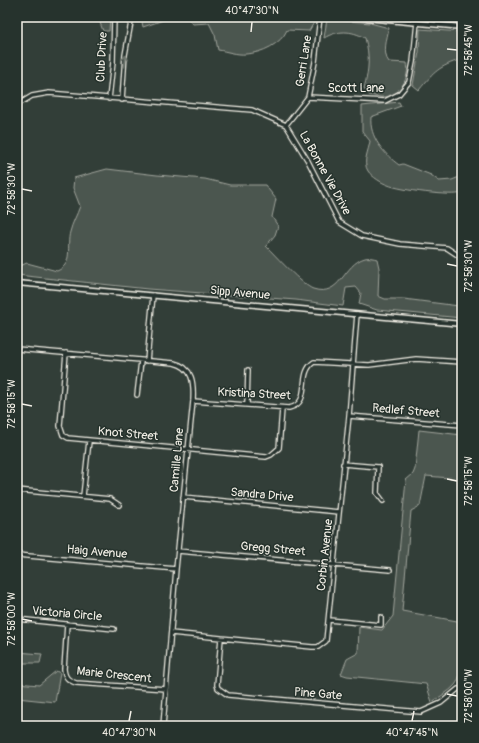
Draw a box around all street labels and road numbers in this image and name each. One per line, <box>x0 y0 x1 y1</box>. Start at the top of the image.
street label: Club Drive <box>93 31 111 83</box>
street label: Gerri Lane <box>293 34 315 88</box>
street label: Scott Lane <box>328 81 384 96</box>
street label: La Bonne Vie Drive <box>296 128 354 218</box>
street label: Sipp Avenue <box>209 283 271 303</box>
street label: Kristina Street <box>217 385 291 403</box>
street label: Redlef Street <box>372 401 440 421</box>
street label: Knot Street <box>97 424 159 444</box>
street label: Camille Lane <box>167 427 187 493</box>
street label: Sandra Drive <box>230 485 294 505</box>
street label: Corbin Avenue <box>314 518 336 592</box>
street label: Gregg Street <box>240 539 306 559</box>
street label: Haig Avenue <box>66 542 128 562</box>
street label: Victoria Circle <box>31 603 103 625</box>
street label: Marie Crescent <box>76 664 152 686</box>
street label: Pine Gate <box>293 684 343 704</box>

